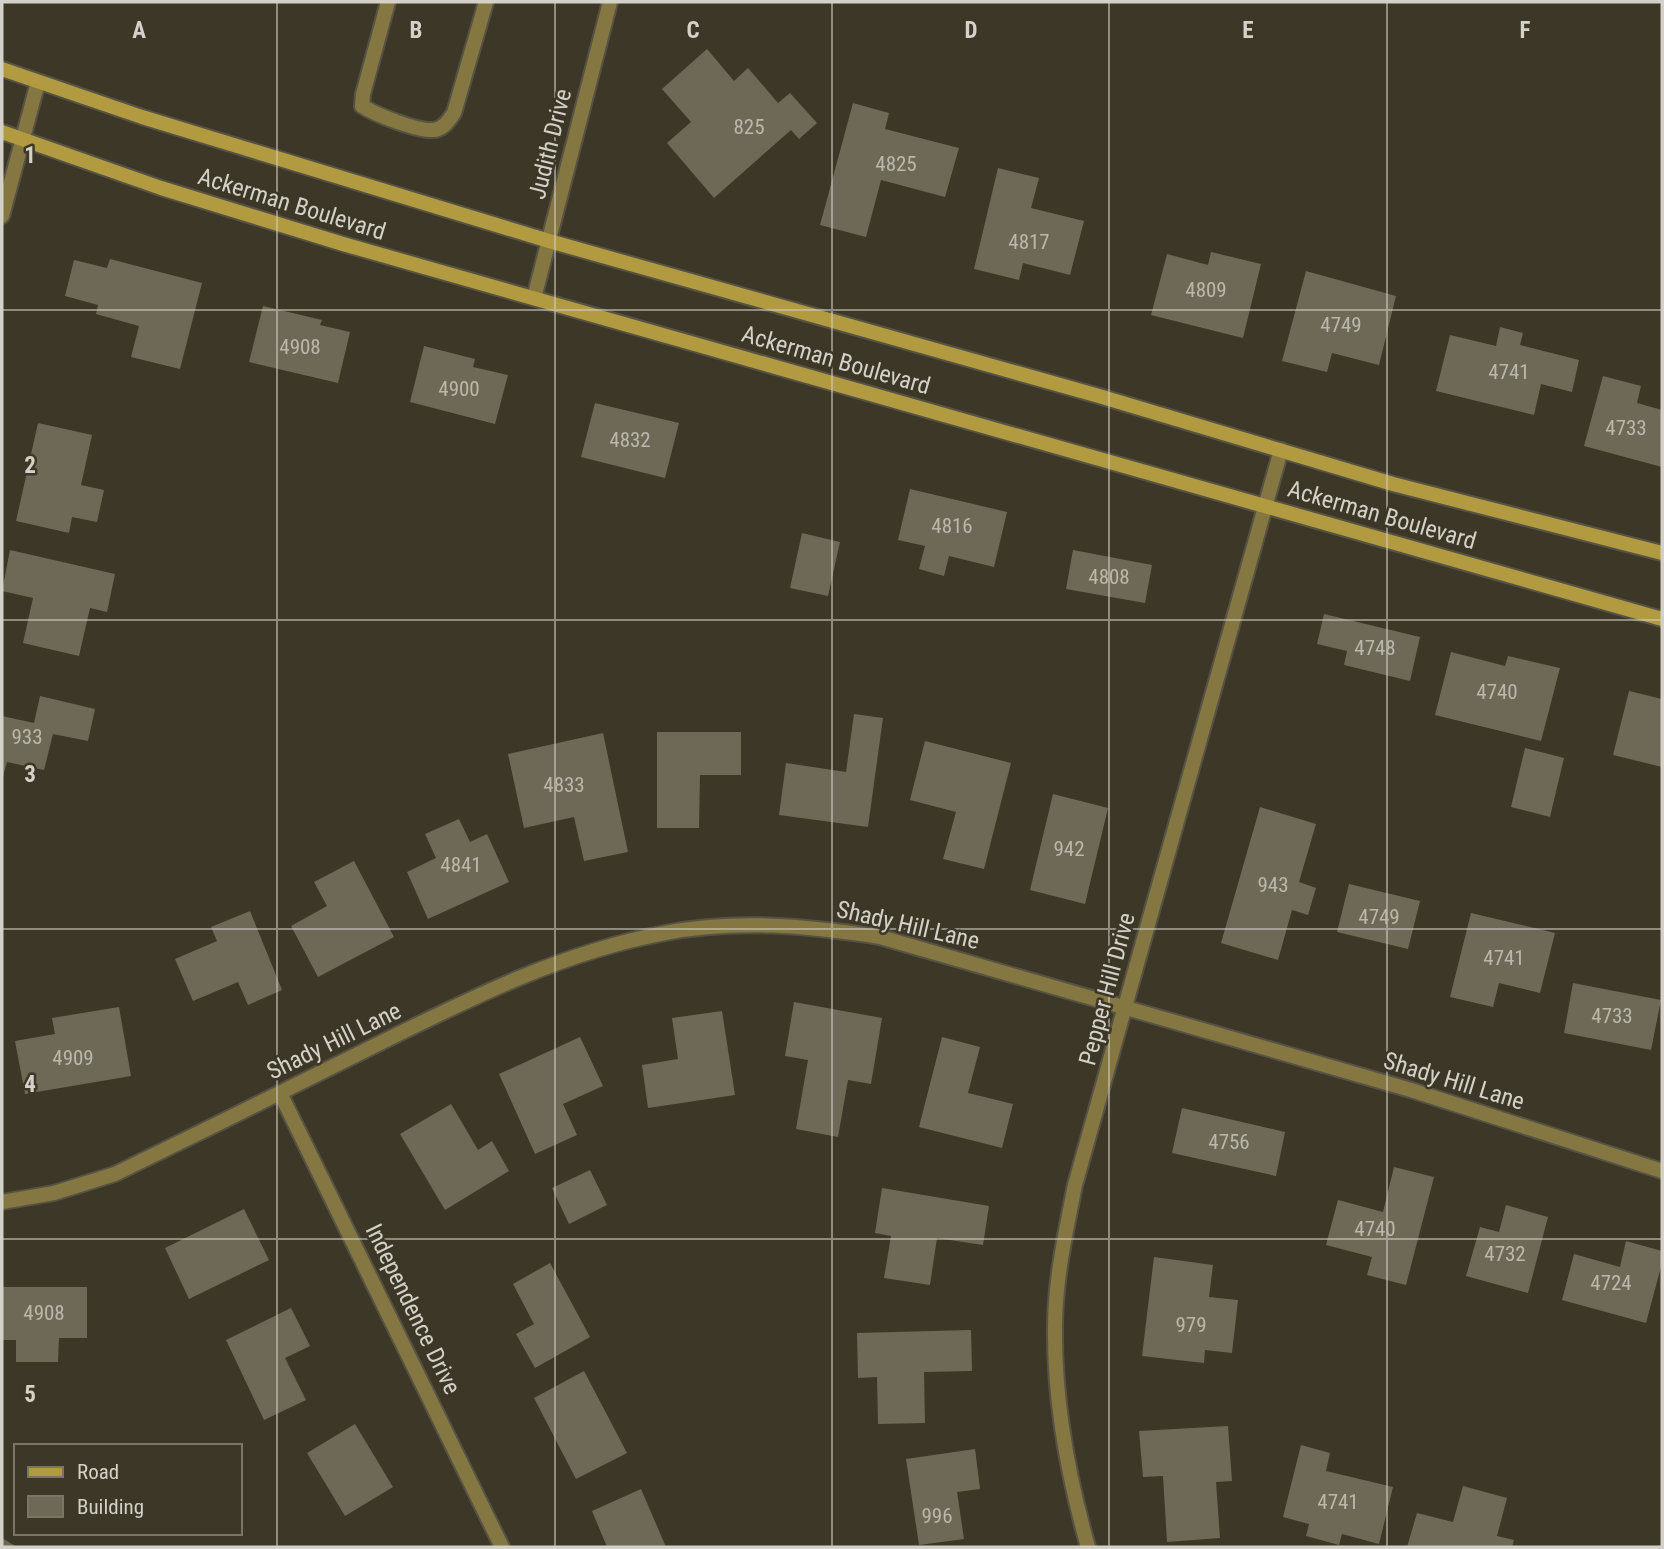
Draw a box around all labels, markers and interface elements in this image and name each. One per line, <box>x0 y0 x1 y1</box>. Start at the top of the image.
text: A <box>132 17 146 44</box>
text: B <box>410 17 422 44</box>
text: C <box>686 17 700 44</box>
text: D <box>965 17 978 44</box>
text: E <box>1242 17 1254 44</box>
text: F <box>1520 17 1531 44</box>
street label: Judith Drive <box>523 86 577 202</box>
house number: 825 <box>733 115 765 139</box>
text: 1 <box>24 142 36 169</box>
house number: 4825 <box>875 152 917 176</box>
street label: Ackerman Boulevard <box>195 162 389 246</box>
house number: 4817 <box>1008 230 1050 254</box>
house number: 4809 <box>1185 278 1227 302</box>
house number: 4749 <box>1320 313 1362 337</box>
street label: Ackerman Boulevard <box>739 320 933 400</box>
house number: 4908 <box>279 335 321 359</box>
house number: 4741 <box>1488 360 1530 384</box>
house number: 4900 <box>438 377 480 401</box>
house number: 4733 <box>1605 416 1647 440</box>
house number: 4832 <box>609 428 651 452</box>
text: 2 <box>24 452 36 479</box>
street label: Ackerman Boulevard <box>1285 475 1479 555</box>
house number: 4816 <box>931 514 973 538</box>
house number: 4808 <box>1088 565 1130 589</box>
house number: 4748 <box>1354 636 1396 660</box>
house number: 4740 <box>1476 680 1518 704</box>
house number: 933 <box>11 725 43 749</box>
text: 3 <box>24 761 36 788</box>
house number: 4833 <box>543 773 585 797</box>
house number: 942 <box>1053 837 1085 861</box>
house number: 4841 <box>440 853 482 877</box>
house number: 943 <box>1257 873 1289 897</box>
street label: Shady Hill Lane <box>834 895 982 955</box>
house number: 4749 <box>1358 905 1400 929</box>
street label: Pepper Hill Drive <box>1073 910 1141 1068</box>
house number: 4741 <box>1483 946 1525 970</box>
street label: Shady Hill Lane <box>262 996 406 1086</box>
house number: 4733 <box>1591 1004 1633 1028</box>
house number: 4909 <box>52 1046 94 1070</box>
street label: Shady Hill Lane <box>1380 1046 1528 1116</box>
text: 4 <box>24 1071 36 1098</box>
house number: 4756 <box>1208 1130 1250 1154</box>
house number: 4740 <box>1354 1217 1396 1241</box>
street label: Independence Drive <box>360 1219 466 1399</box>
house number: 4732 <box>1484 1242 1526 1266</box>
house number: 4724 <box>1590 1271 1632 1295</box>
house number: 4908 <box>23 1301 65 1325</box>
house number: 979 <box>1175 1313 1207 1337</box>
text: 5 <box>24 1381 36 1408</box>
legend <box>14 1444 242 1535</box>
text: Road <box>77 1460 119 1484</box>
house number: 4741 <box>1317 1490 1359 1514</box>
text: Building <box>77 1495 144 1519</box>
house number: 996 <box>921 1504 953 1528</box>

